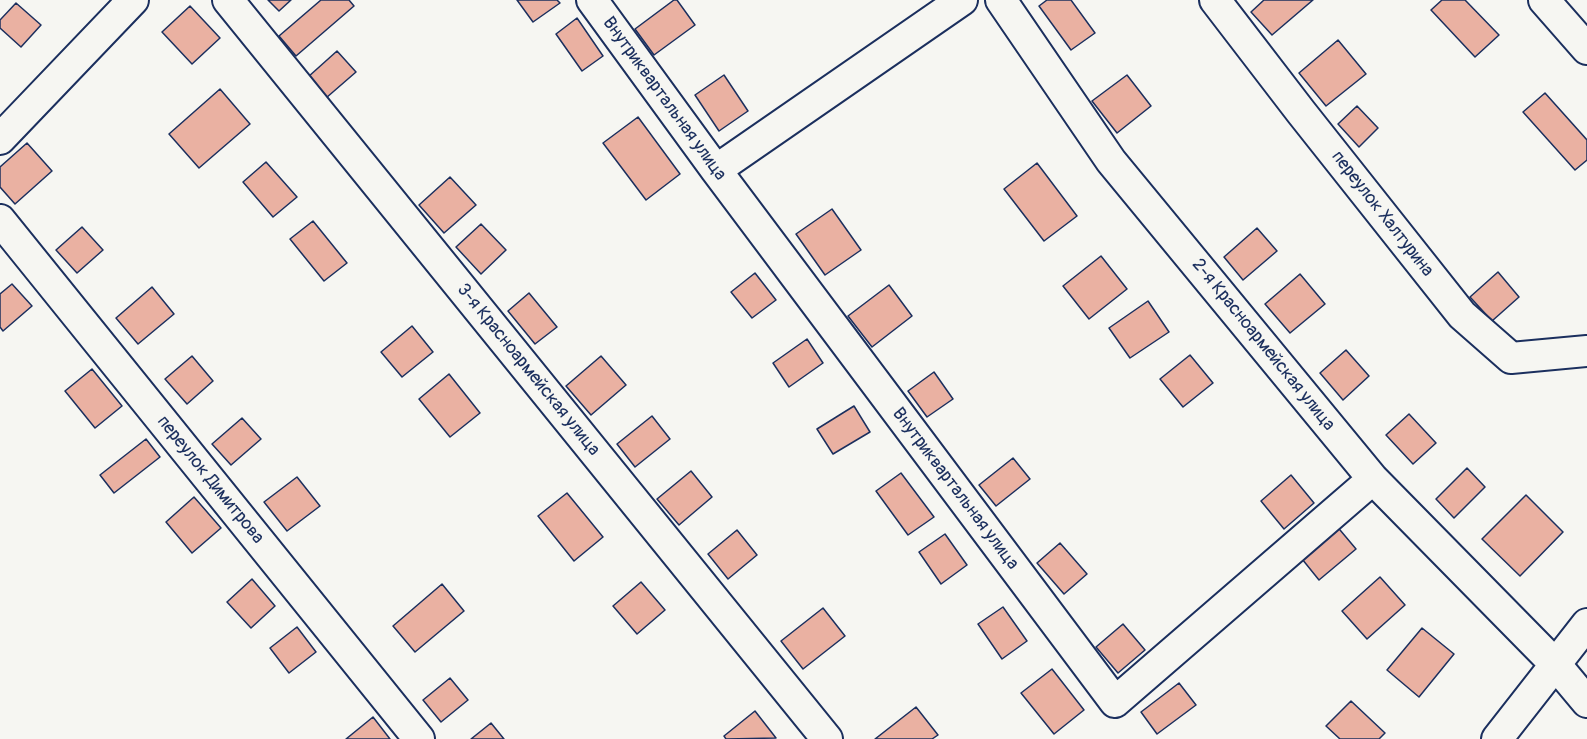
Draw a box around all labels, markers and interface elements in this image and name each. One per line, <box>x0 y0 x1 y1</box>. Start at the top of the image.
street label: Внутриквартальная улица <box>597 13 731 185</box>
street label: переулок Халтурина <box>1326 147 1438 281</box>
street label: 2-я Красноармейская улица <box>1187 255 1339 435</box>
street label: 3-я Красноармейская улица <box>452 280 604 460</box>
street label: Внутриквартальная улица <box>887 404 1023 574</box>
street label: переулок Димитрова <box>152 412 268 548</box>

